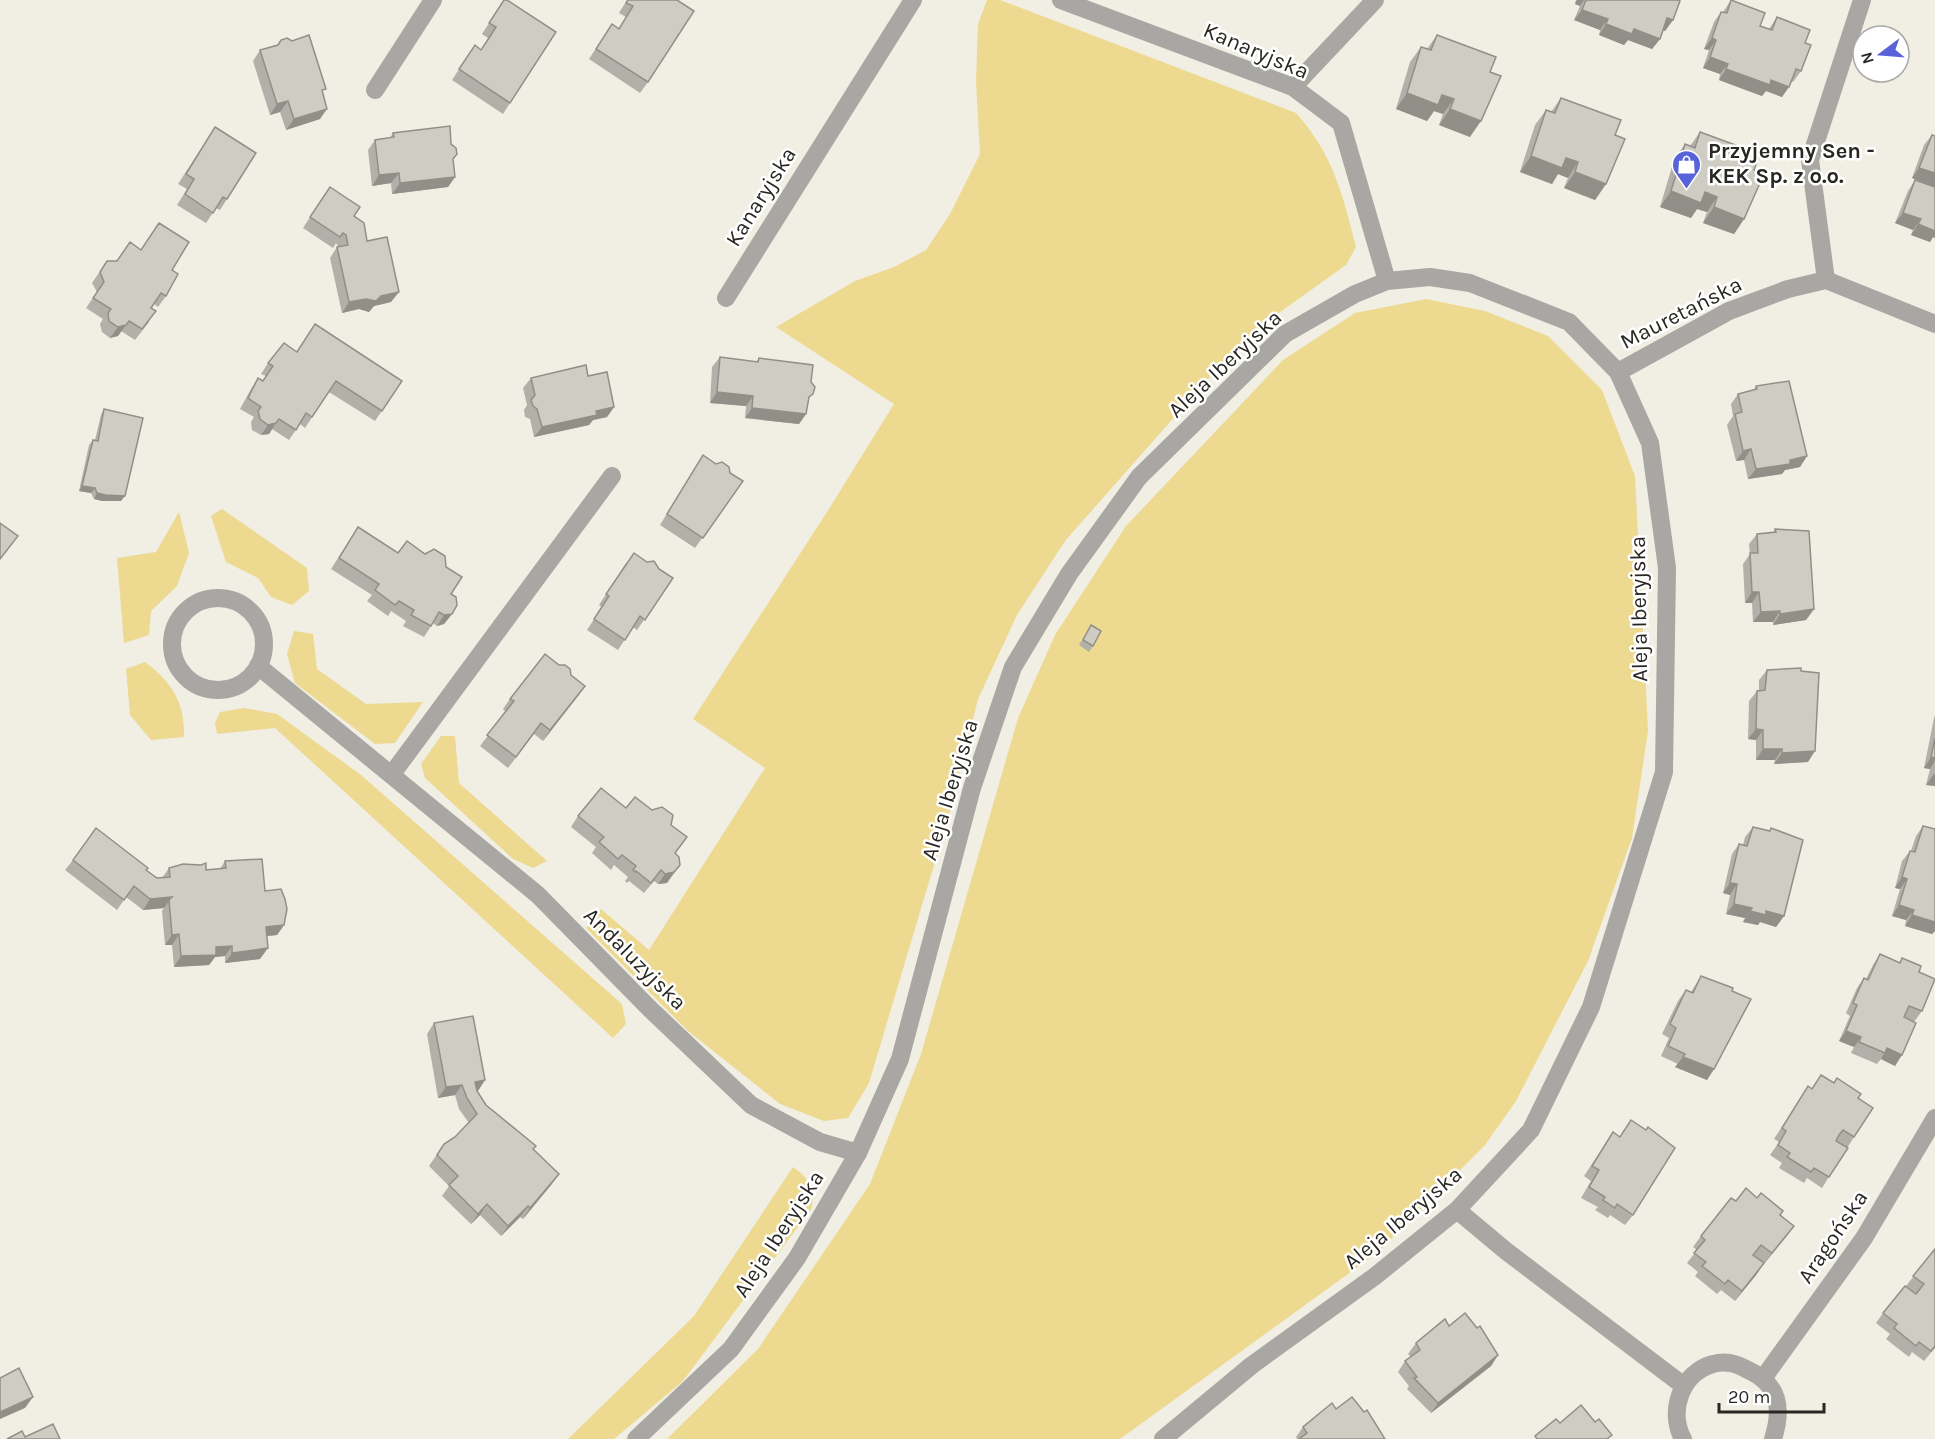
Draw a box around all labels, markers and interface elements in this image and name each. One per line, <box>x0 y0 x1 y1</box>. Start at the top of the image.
street label: Kanaryjska <box>1199 17 1313 85</box>
north arrow <box>1851 24 1911 84</box>
text: N <box>1856 50 1878 66</box>
place label: Przyjemny Sen - KEK Sp. z o.o. <box>1708 138 1875 189</box>
street label: Kanaryjska <box>720 143 802 251</box>
shop icon: Przyjemny Sen - KEK Sp. z o.o. <box>1671 148 1703 190</box>
street label: Mauretańska <box>1616 271 1746 355</box>
street label: Aleja Iberyjska <box>1163 305 1287 423</box>
street label: Aleja Iberyjska <box>1625 536 1653 682</box>
street label: Aleja Iberyjska <box>916 716 984 864</box>
street label: Andaluzyjska <box>578 902 692 1016</box>
street label: Aleja Iberyjska <box>1339 1161 1467 1275</box>
street label: Aleja Iberyjska <box>728 1166 830 1302</box>
street label: Aragońska <box>1792 1186 1874 1288</box>
scale bar <box>1719 1376 1824 1414</box>
text: 20 m <box>1728 1386 1770 1408</box>

